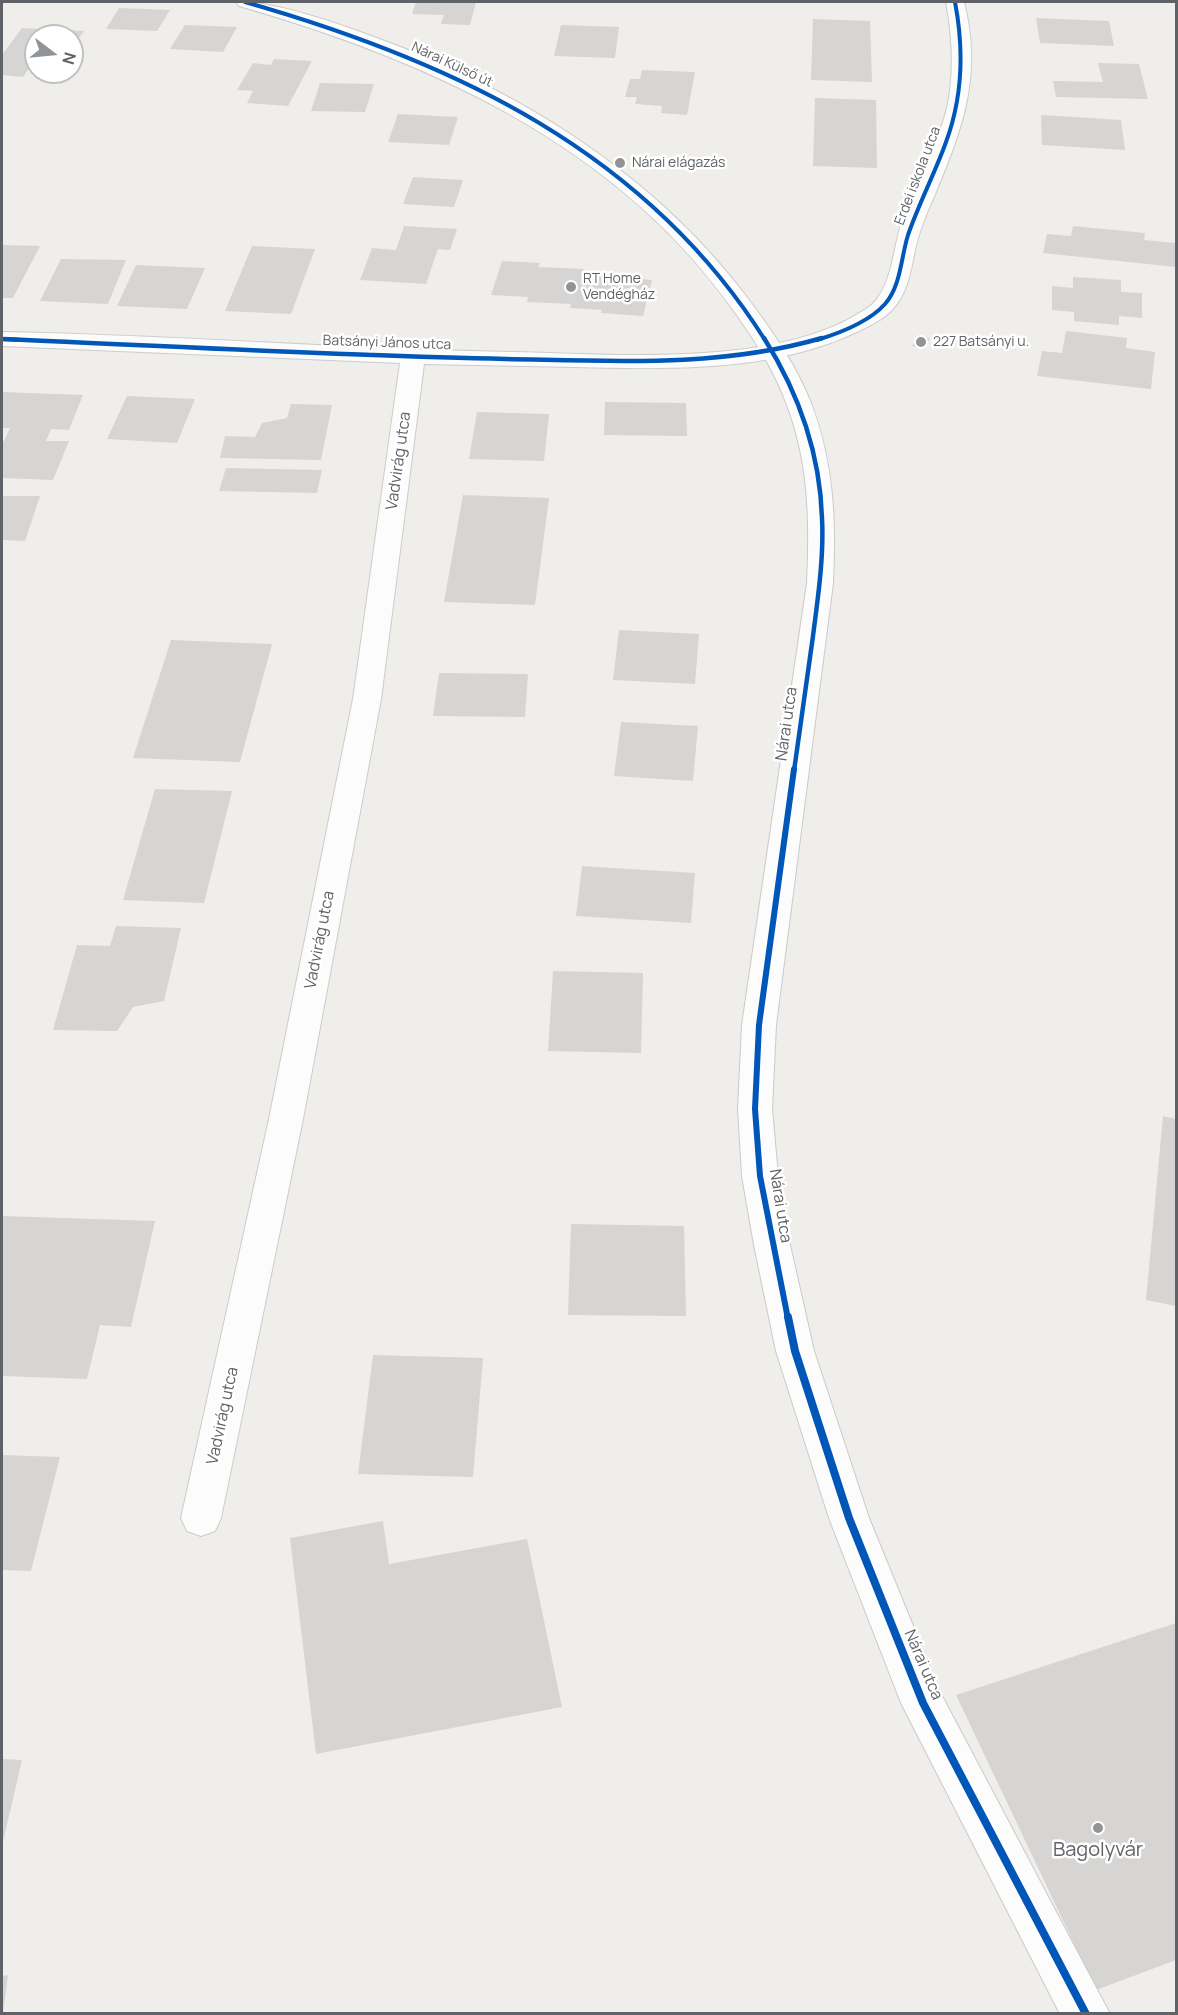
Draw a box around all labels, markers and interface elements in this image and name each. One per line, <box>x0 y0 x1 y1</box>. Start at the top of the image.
north arrow <box>24 24 84 84</box>
street label: Nárai Külső út <box>409 39 495 91</box>
text: N <box>57 50 82 67</box>
street label: Erdei iskola utca <box>892 124 944 228</box>
place label: Nárai elágazás <box>632 155 725 171</box>
marker: Nárai elágazás <box>613 156 627 170</box>
place label: RT Home Vendégház <box>583 271 655 304</box>
marker: RT Home Vendégház <box>564 280 578 294</box>
street label: Batsányi János utca <box>322 332 452 354</box>
place label: 227 Batsányi u. <box>933 334 1029 350</box>
marker: 227 Batsányi u. <box>914 335 928 349</box>
street label: Vadvirág utca <box>383 410 415 512</box>
street label: Nárai utca <box>772 686 802 762</box>
street label: Vadvirág utca <box>301 889 339 991</box>
street label: Nárai utca <box>765 1168 795 1244</box>
street label: Vadvirág utca <box>203 1365 243 1467</box>
street label: Nárai utca <box>900 1627 946 1703</box>
marker: Bagolyvár <box>1091 1821 1105 1835</box>
place label: Bagolyvár <box>1053 1838 1143 1862</box>

